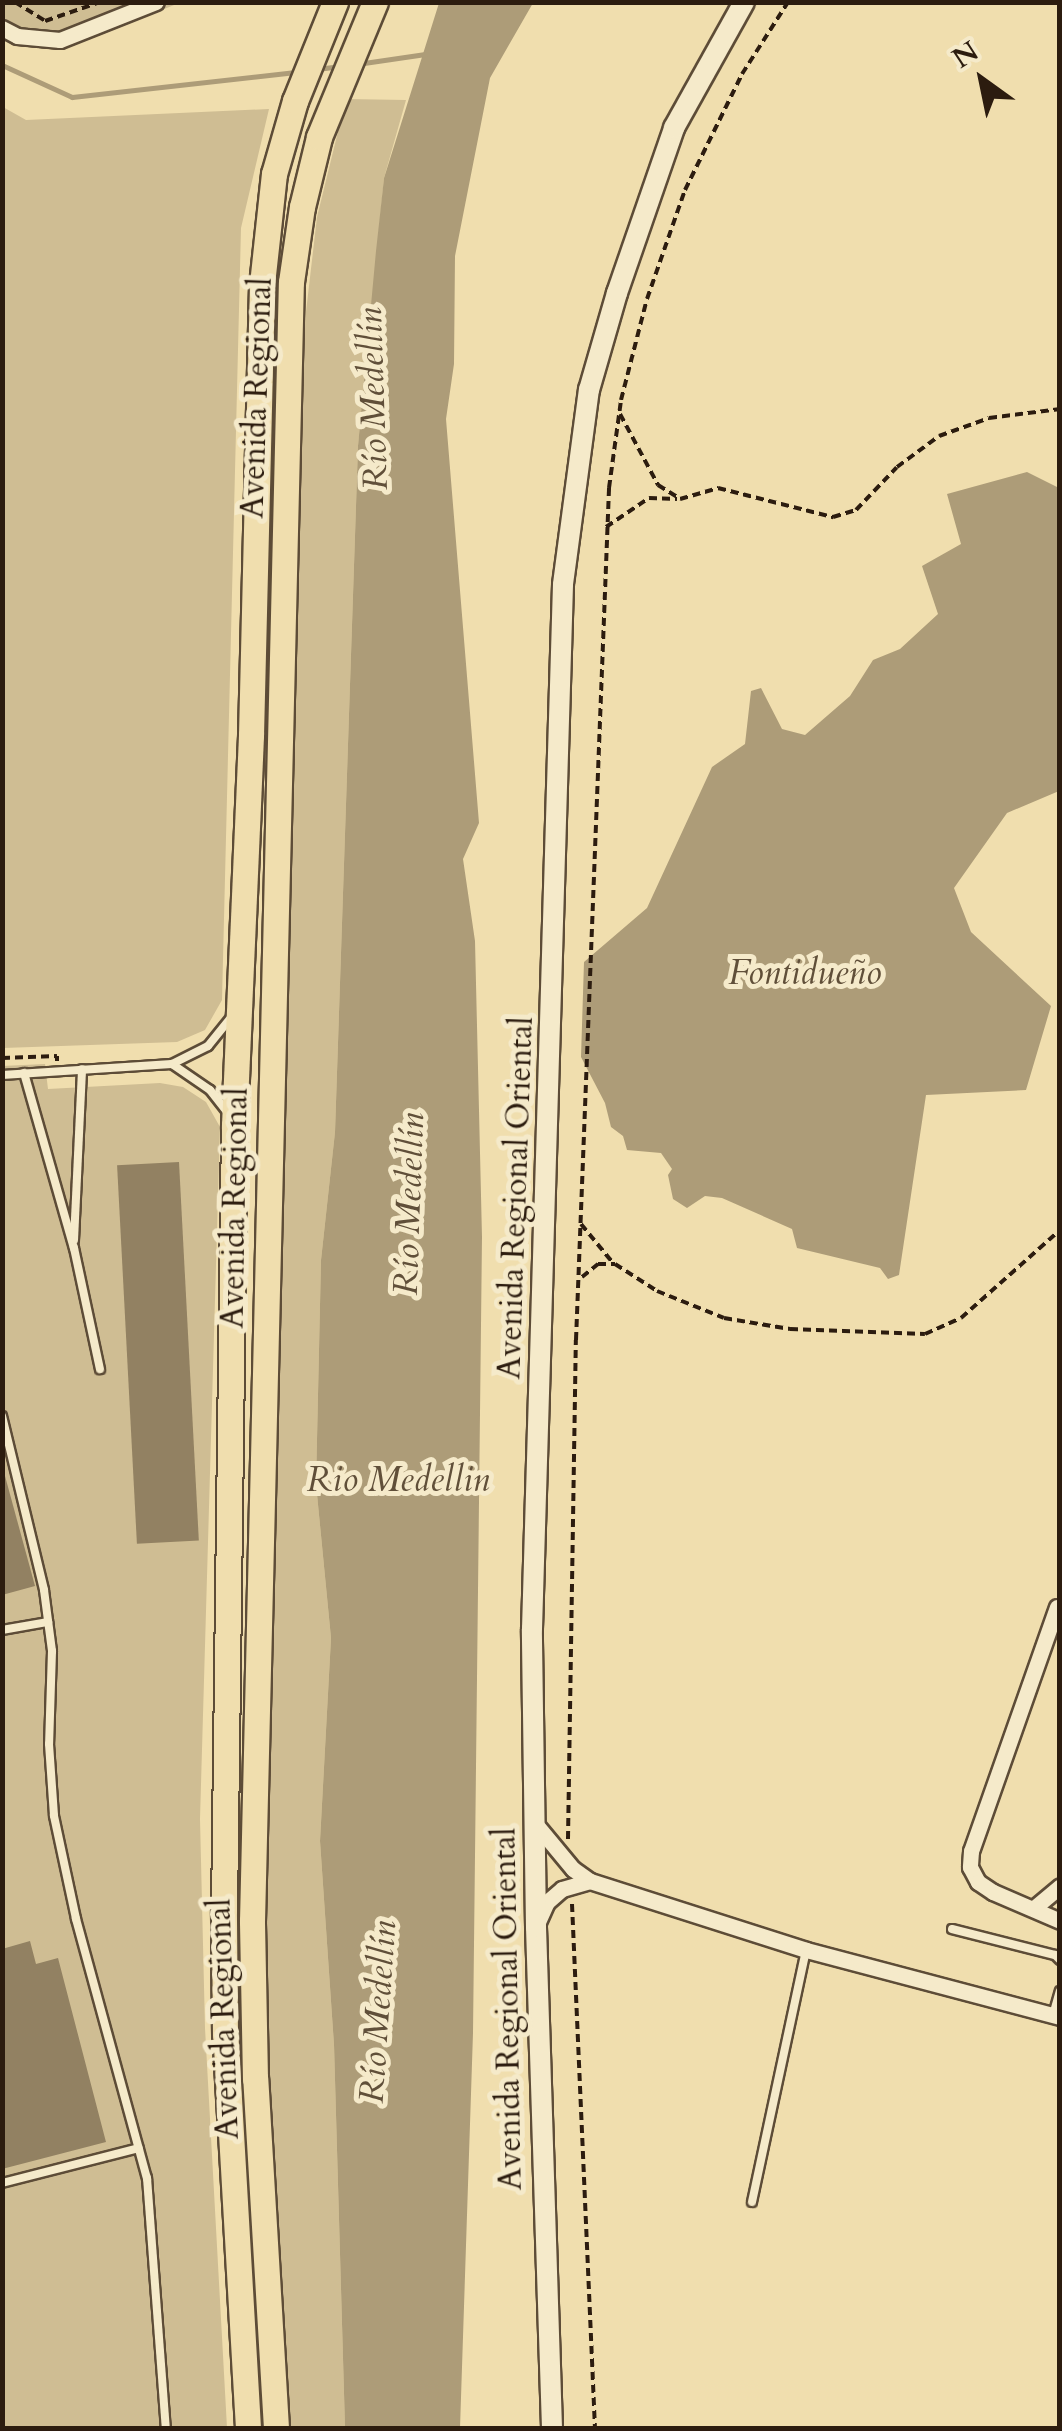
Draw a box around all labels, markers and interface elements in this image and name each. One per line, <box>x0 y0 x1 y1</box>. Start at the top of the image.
north arrow <box>932 30 1032 130</box>
text: N <box>945 32 986 77</box>
street label: Avenida Regional <box>234 277 280 519</box>
water label: Río Medellín <box>349 307 397 491</box>
water label: Fontidueño <box>728 952 882 994</box>
street label: Avenida Regional Oriental <box>490 1016 542 1380</box>
street label: Avenida Regional <box>214 1087 256 1329</box>
water label: Río Medellín <box>385 1112 433 1296</box>
water label: Rio Medellin <box>307 1459 489 1501</box>
street label: Avenida Regional Oriental <box>486 1827 530 2191</box>
street label: Avenida Regional <box>201 1898 247 2140</box>
water label: Río Medellín <box>351 1919 405 2105</box>

